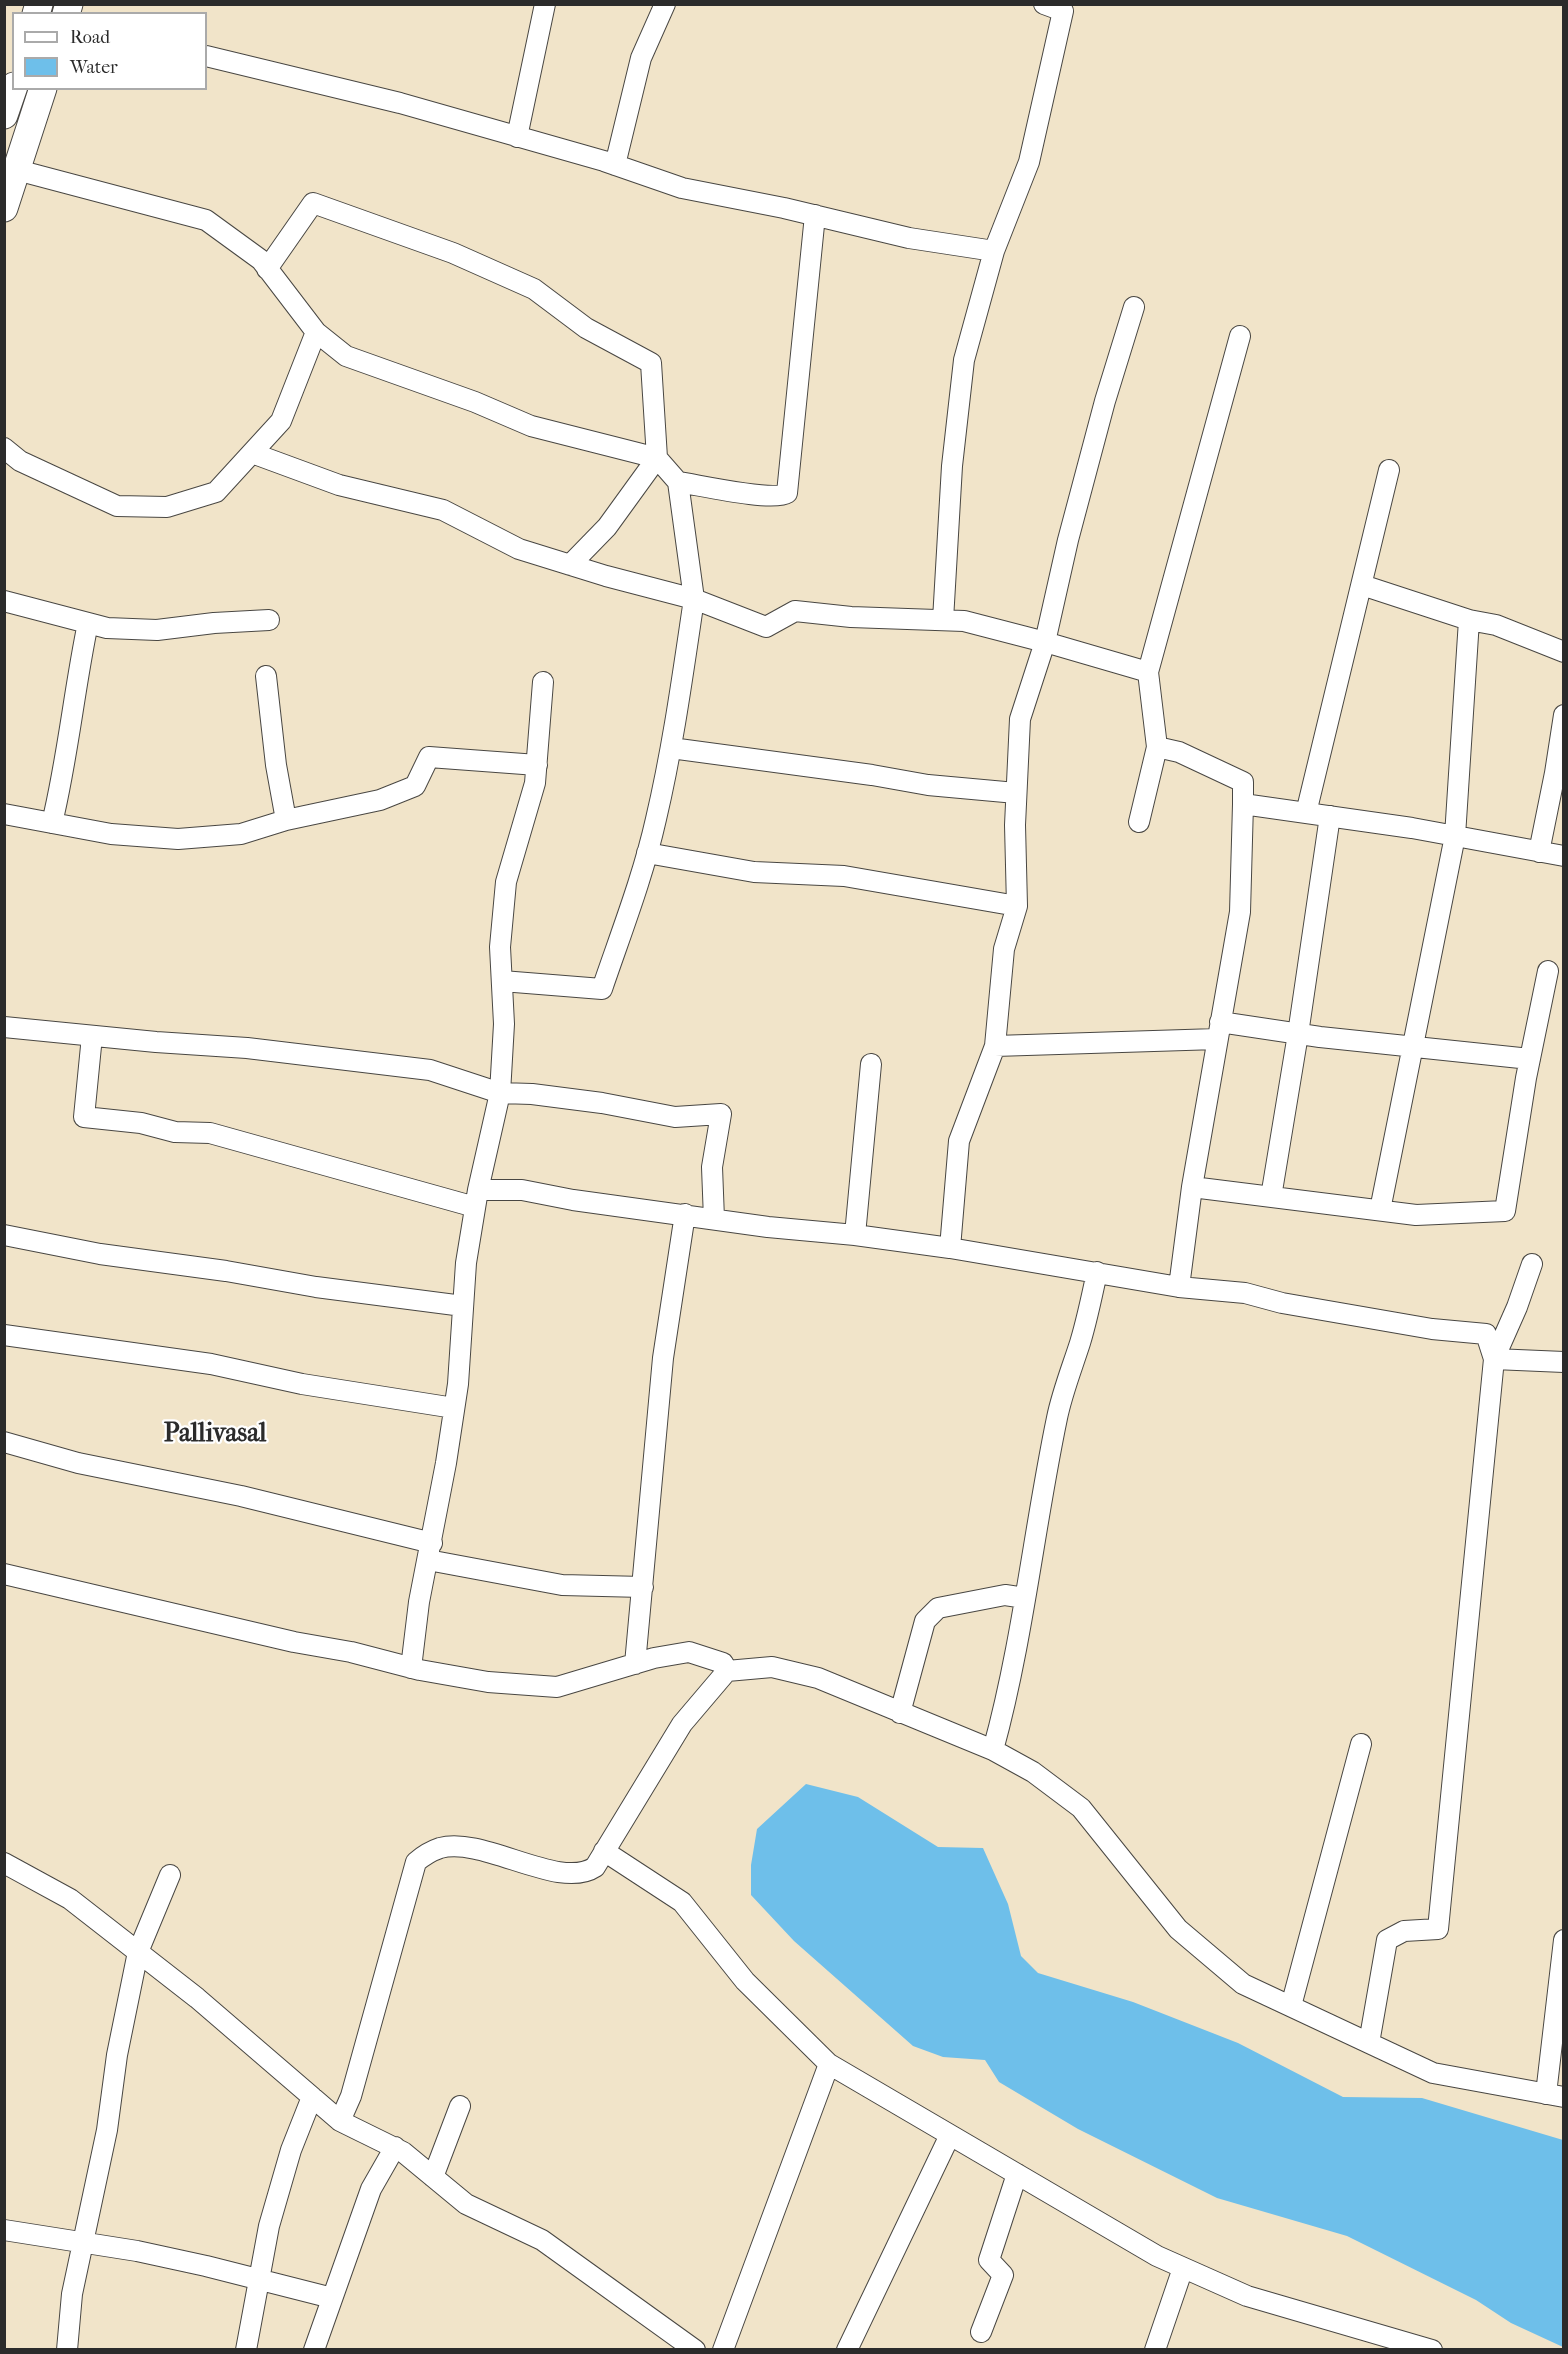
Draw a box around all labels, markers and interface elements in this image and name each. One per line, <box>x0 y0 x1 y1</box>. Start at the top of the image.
legend <box>12 12 207 90</box>
text: Road <box>70 27 110 48</box>
text: Water <box>70 57 118 78</box>
district label: Pallivasal <box>164 1419 266 1451</box>

